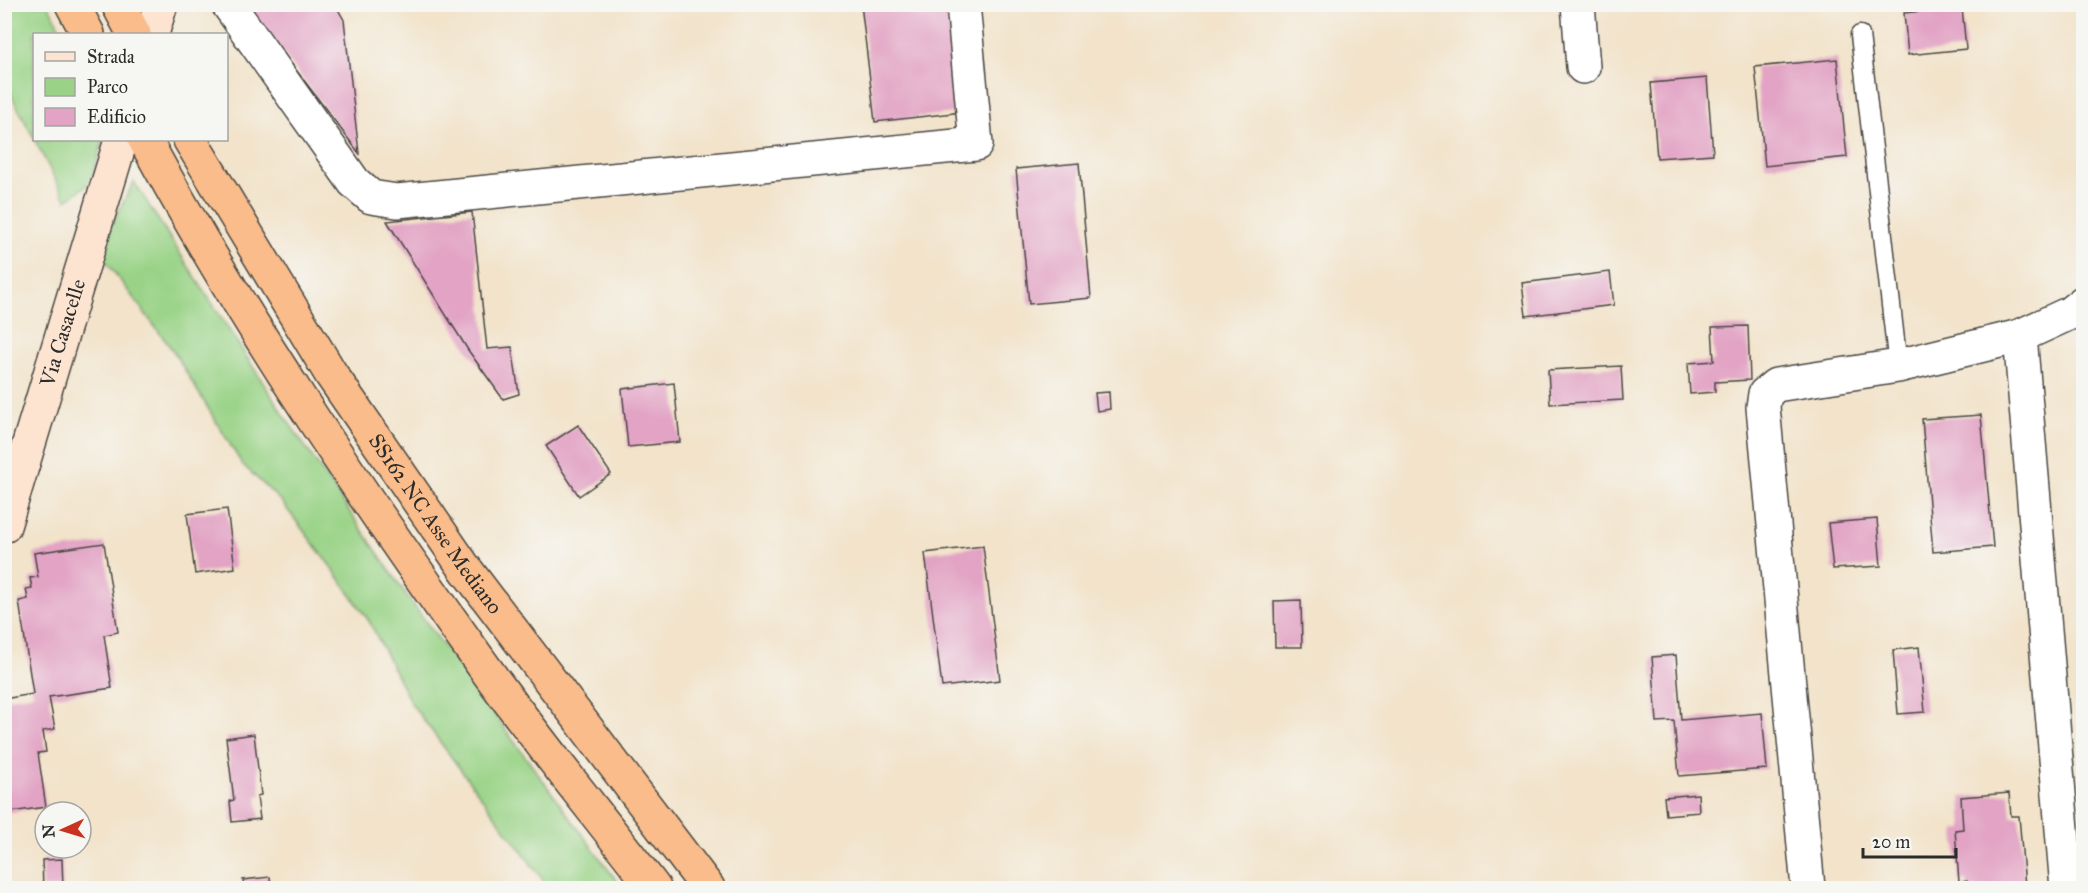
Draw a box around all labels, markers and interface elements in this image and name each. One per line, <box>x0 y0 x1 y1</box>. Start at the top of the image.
legend <box>33 33 228 141</box>
text: Strada <box>87 46 135 68</box>
text: Parco <box>87 76 128 98</box>
text: Edificio <box>87 106 146 128</box>
street label: Via Casacelle <box>34 275 91 391</box>
street label: SS162 NC Asse Mediano <box>363 429 508 620</box>
north arrow <box>33 800 93 860</box>
scale bar <box>1863 821 1956 859</box>
text: N <box>39 823 58 838</box>
text: 20 m <box>1872 831 1910 853</box>

